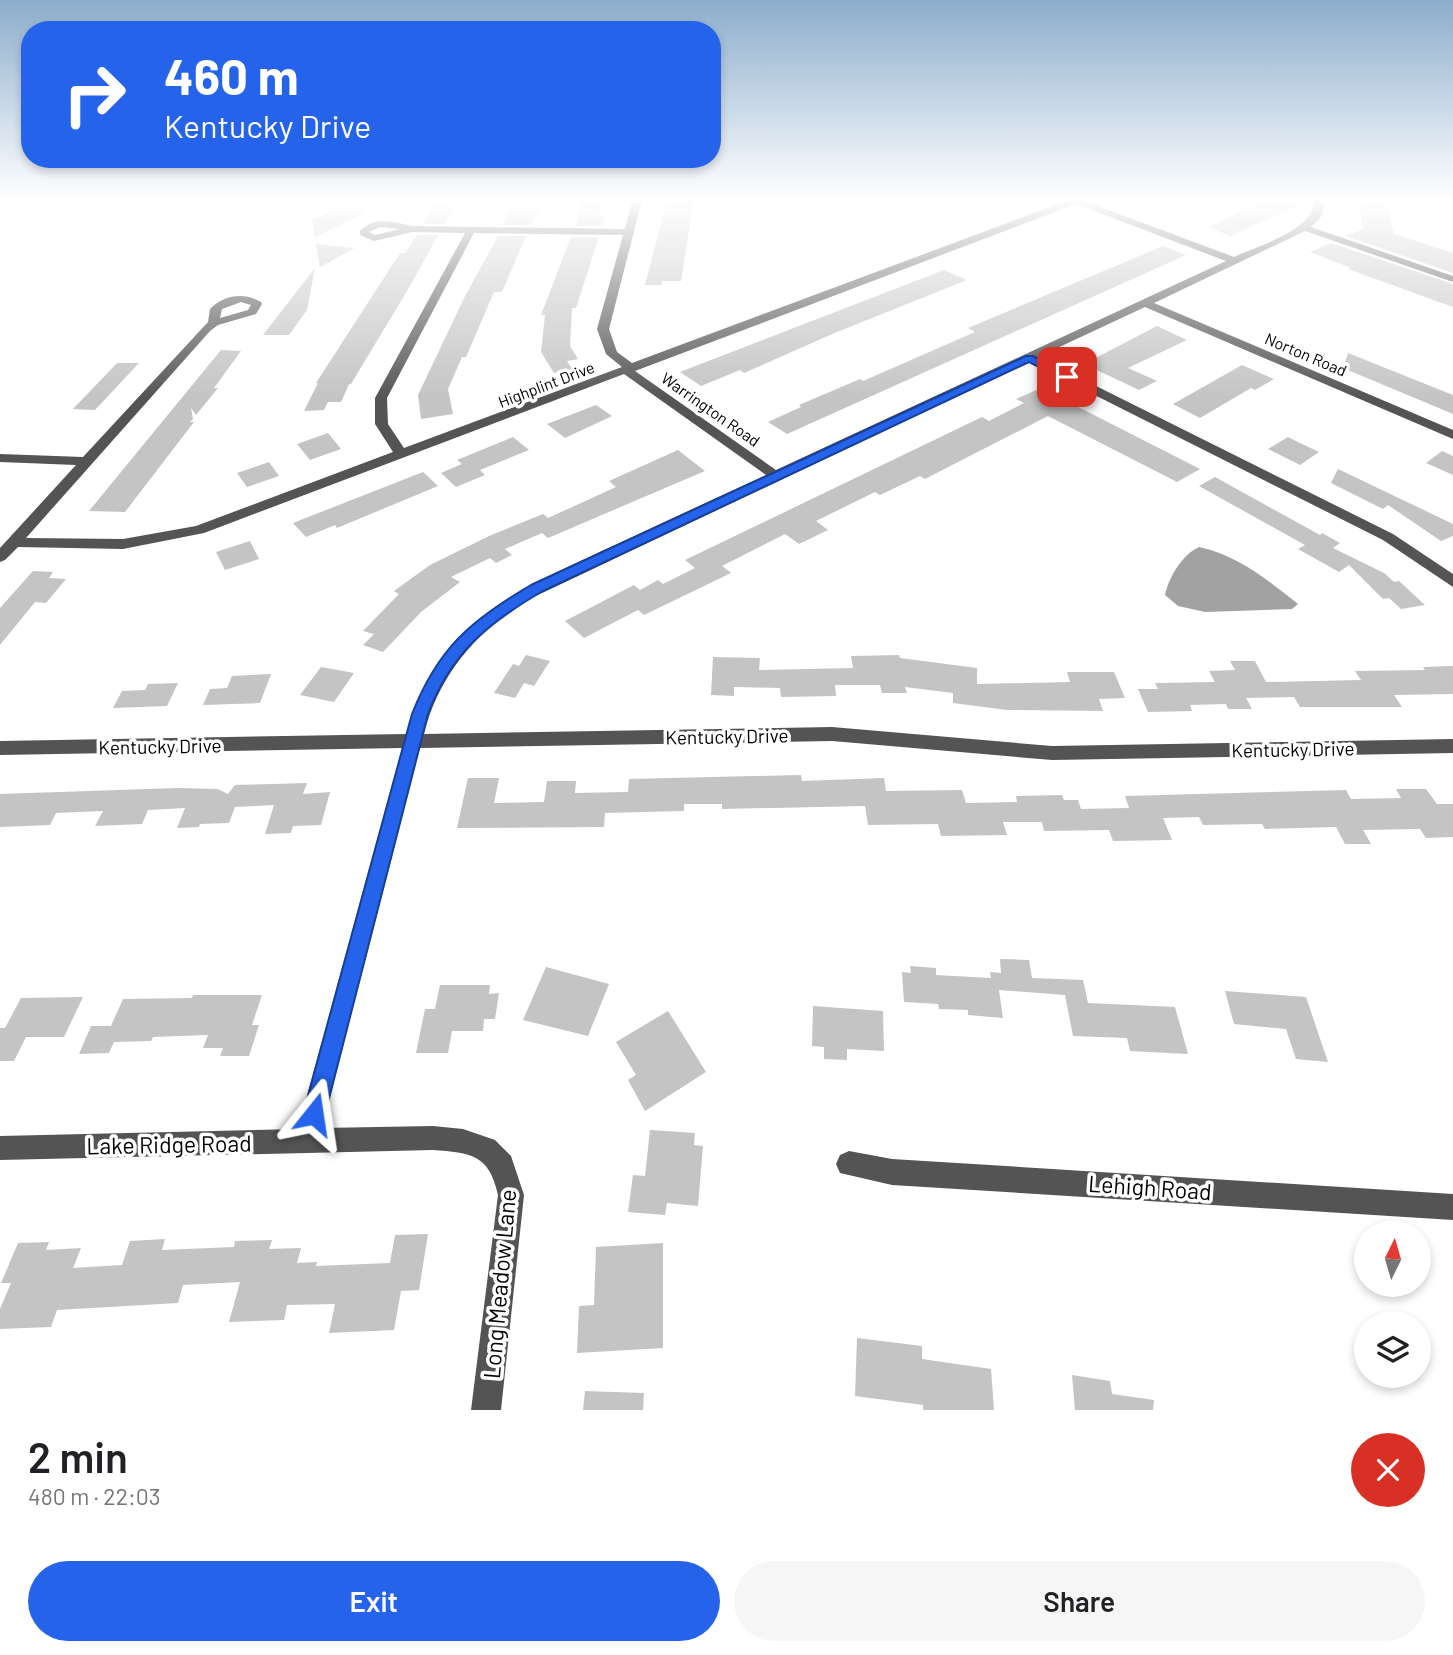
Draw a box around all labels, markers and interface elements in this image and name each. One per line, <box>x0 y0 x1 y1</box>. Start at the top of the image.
text: 460 m <box>164 46 299 105</box>
icon: right <box>49 49 140 140</box>
text: Kentucky Drive <box>164 106 371 144</box>
street label: Norton Road <box>1262 328 1350 380</box>
pin <box>1037 347 1097 407</box>
street label: Highplint Drive <box>495 357 597 411</box>
icon: arrive <box>1048 358 1086 396</box>
street label: Warrington Road <box>658 368 764 450</box>
street label: Kentucky Drive <box>665 723 789 749</box>
street label: Kentucky Drive <box>98 733 222 759</box>
street label: Kentucky Drive <box>1231 736 1355 762</box>
position arrow <box>277 1077 351 1151</box>
street label: Lake Ridge Road <box>86 1129 252 1159</box>
street label: Lehigh Road <box>1087 1169 1213 1205</box>
street label: Long Meadow Lane <box>477 1188 521 1380</box>
north arrow <box>1354 1220 1432 1297</box>
map controls <box>1354 1220 1431 1388</box>
button: layers <box>1354 1311 1431 1388</box>
text: 2 min <box>28 1431 128 1481</box>
button: close <box>1351 1433 1425 1507</box>
text: 480 m · 22:03 <box>28 1482 161 1510</box>
button: Exit <box>28 1561 720 1641</box>
button: Share <box>734 1561 1425 1641</box>

